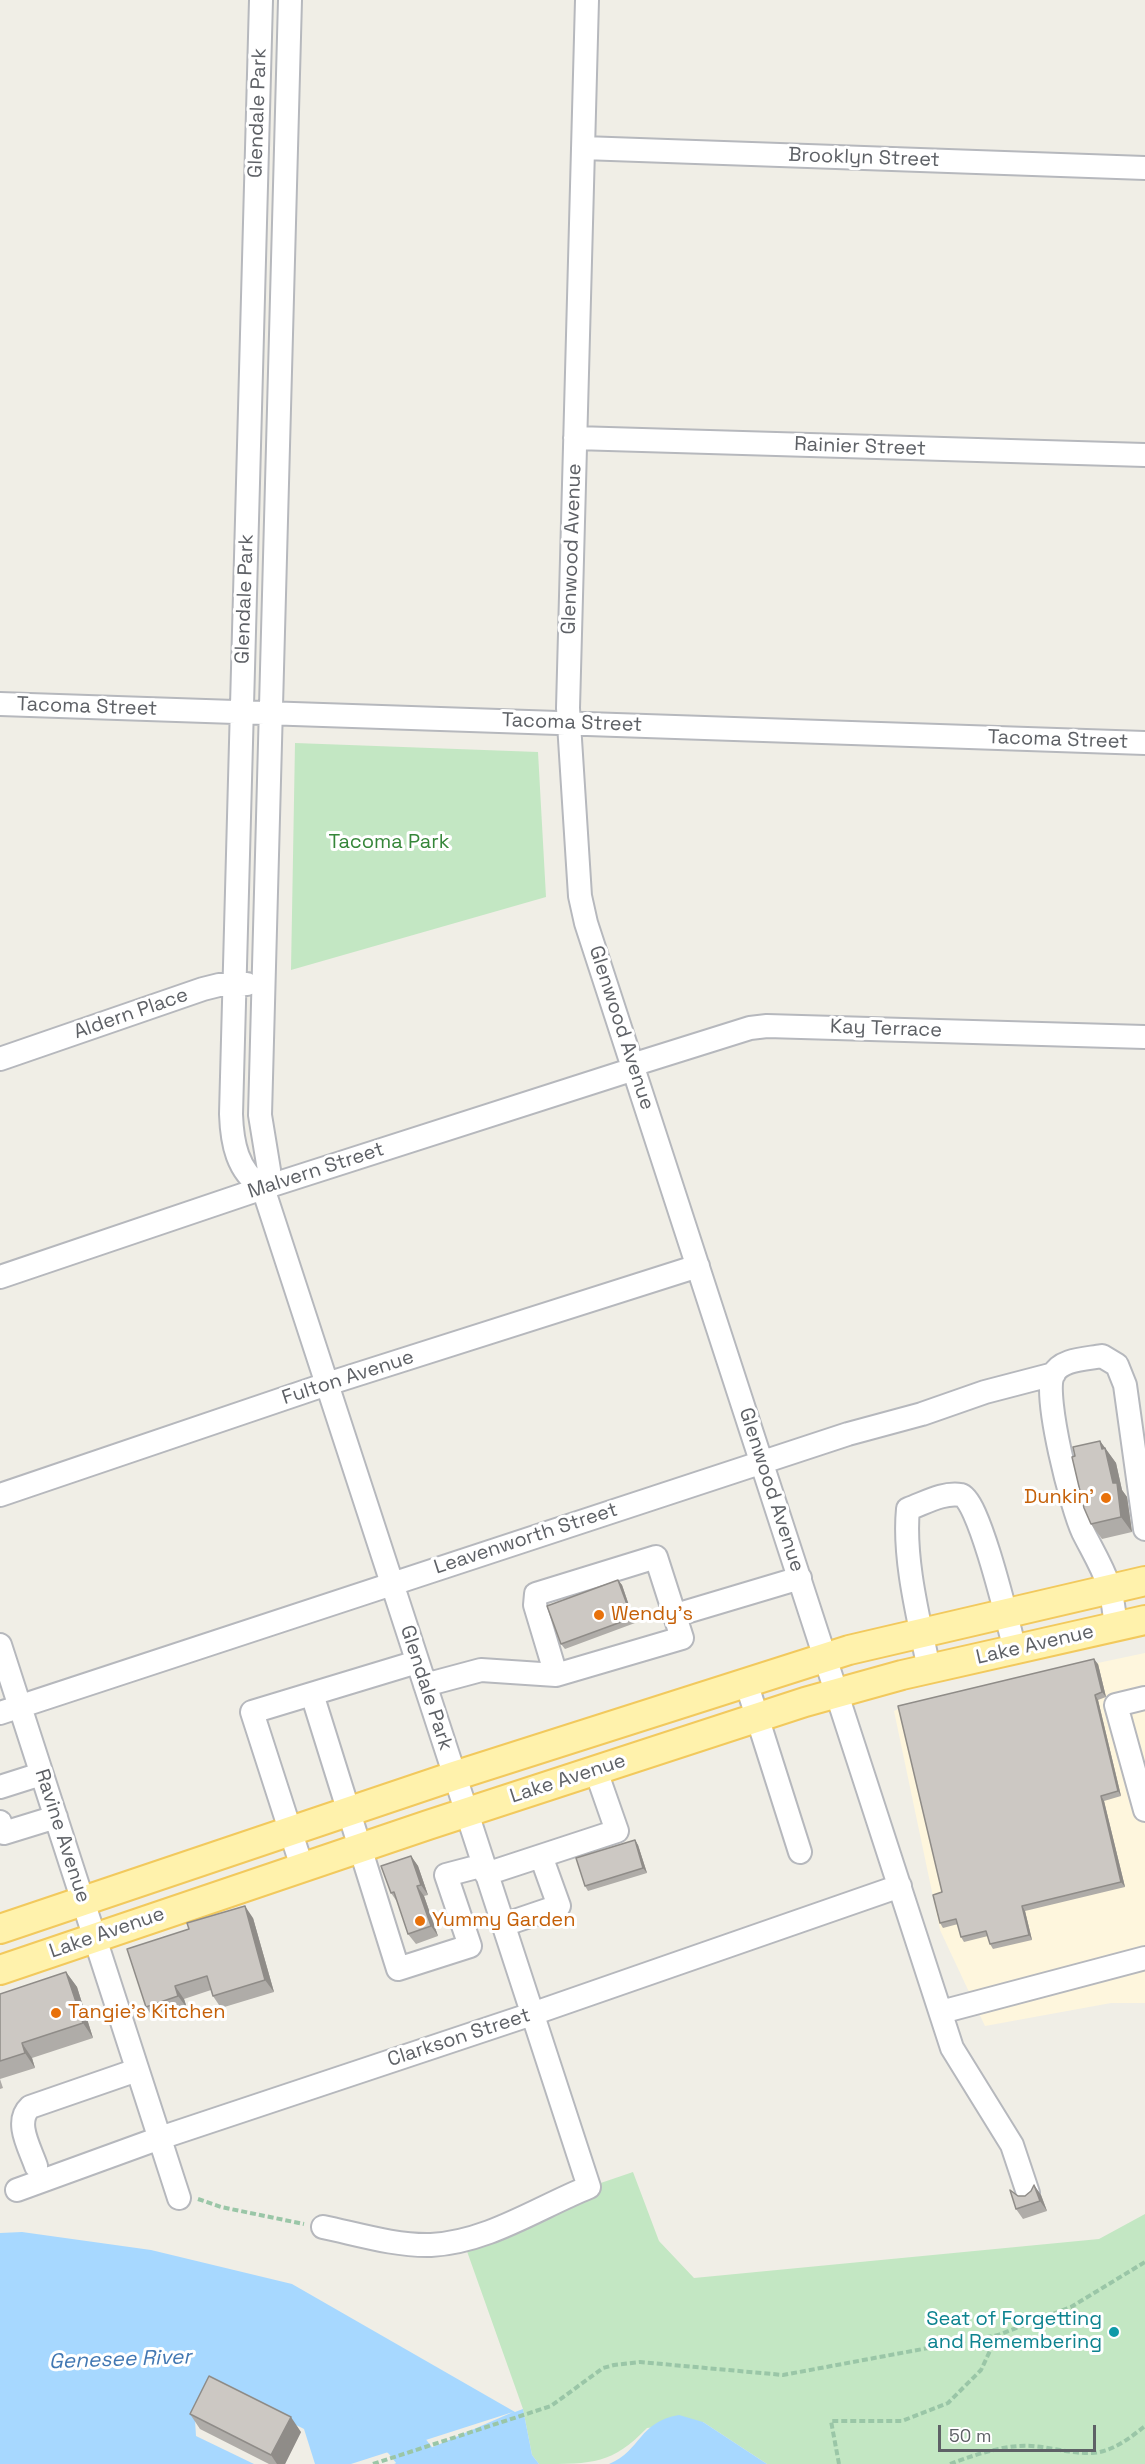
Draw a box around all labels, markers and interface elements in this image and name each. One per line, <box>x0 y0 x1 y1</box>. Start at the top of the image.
street label: Glendale Park <box>244 48 272 178</box>
street label: Brooklyn Street <box>788 143 940 173</box>
street label: Rainier Street <box>794 433 926 461</box>
street label: Glenwood Avenue <box>557 463 587 635</box>
street label: Glendale Park <box>231 534 259 664</box>
street label: Tacoma Street <box>16 693 158 721</box>
street label: Tacoma Street <box>501 709 643 737</box>
street label: Tacoma Street <box>987 726 1129 754</box>
park label: Tacoma Park <box>329 831 449 855</box>
street label: Glenwood Avenue <box>583 943 659 1113</box>
street label: Aldern Place <box>71 983 191 1045</box>
street label: Kay Terrace <box>830 1015 942 1043</box>
street label: Malvern Street <box>245 1138 387 1204</box>
street label: Fulton Avenue <box>279 1345 417 1411</box>
street label: Glenwood Avenue <box>733 1405 809 1575</box>
place label: Dunkin' <box>1024 1486 1094 1510</box>
marker: Dunkin' <box>1099 1491 1113 1505</box>
street label: Leavenworth Street <box>431 1498 621 1580</box>
place label: Wendy's <box>611 1603 693 1627</box>
marker: Wendy's <box>592 1608 606 1622</box>
street label: Lake Avenue <box>974 1620 1096 1670</box>
street label: Glendale Park <box>394 1622 458 1754</box>
street label: Lake Avenue <box>507 1749 629 1809</box>
street label: Ravine Avenue <box>29 1766 95 1906</box>
street label: Lake Avenue <box>46 1902 168 1964</box>
place label: Yummy Garden <box>432 1909 575 1933</box>
marker: Yummy Garden <box>413 1914 427 1928</box>
place label: Tangie's Kitchen <box>68 2001 226 2025</box>
street label: Clarkson Street <box>385 2004 533 2072</box>
marker: Tangie's Kitchen <box>49 2006 63 2020</box>
place label: Seat of Forgetting and Remembering <box>926 2308 1102 2355</box>
marker: Seat of Forgetting and Remembering <box>1107 2325 1121 2339</box>
water label: Genesee River <box>48 2345 192 2375</box>
scale bar <box>941 2413 1098 2451</box>
text: 50 m <box>949 2424 991 2447</box>

